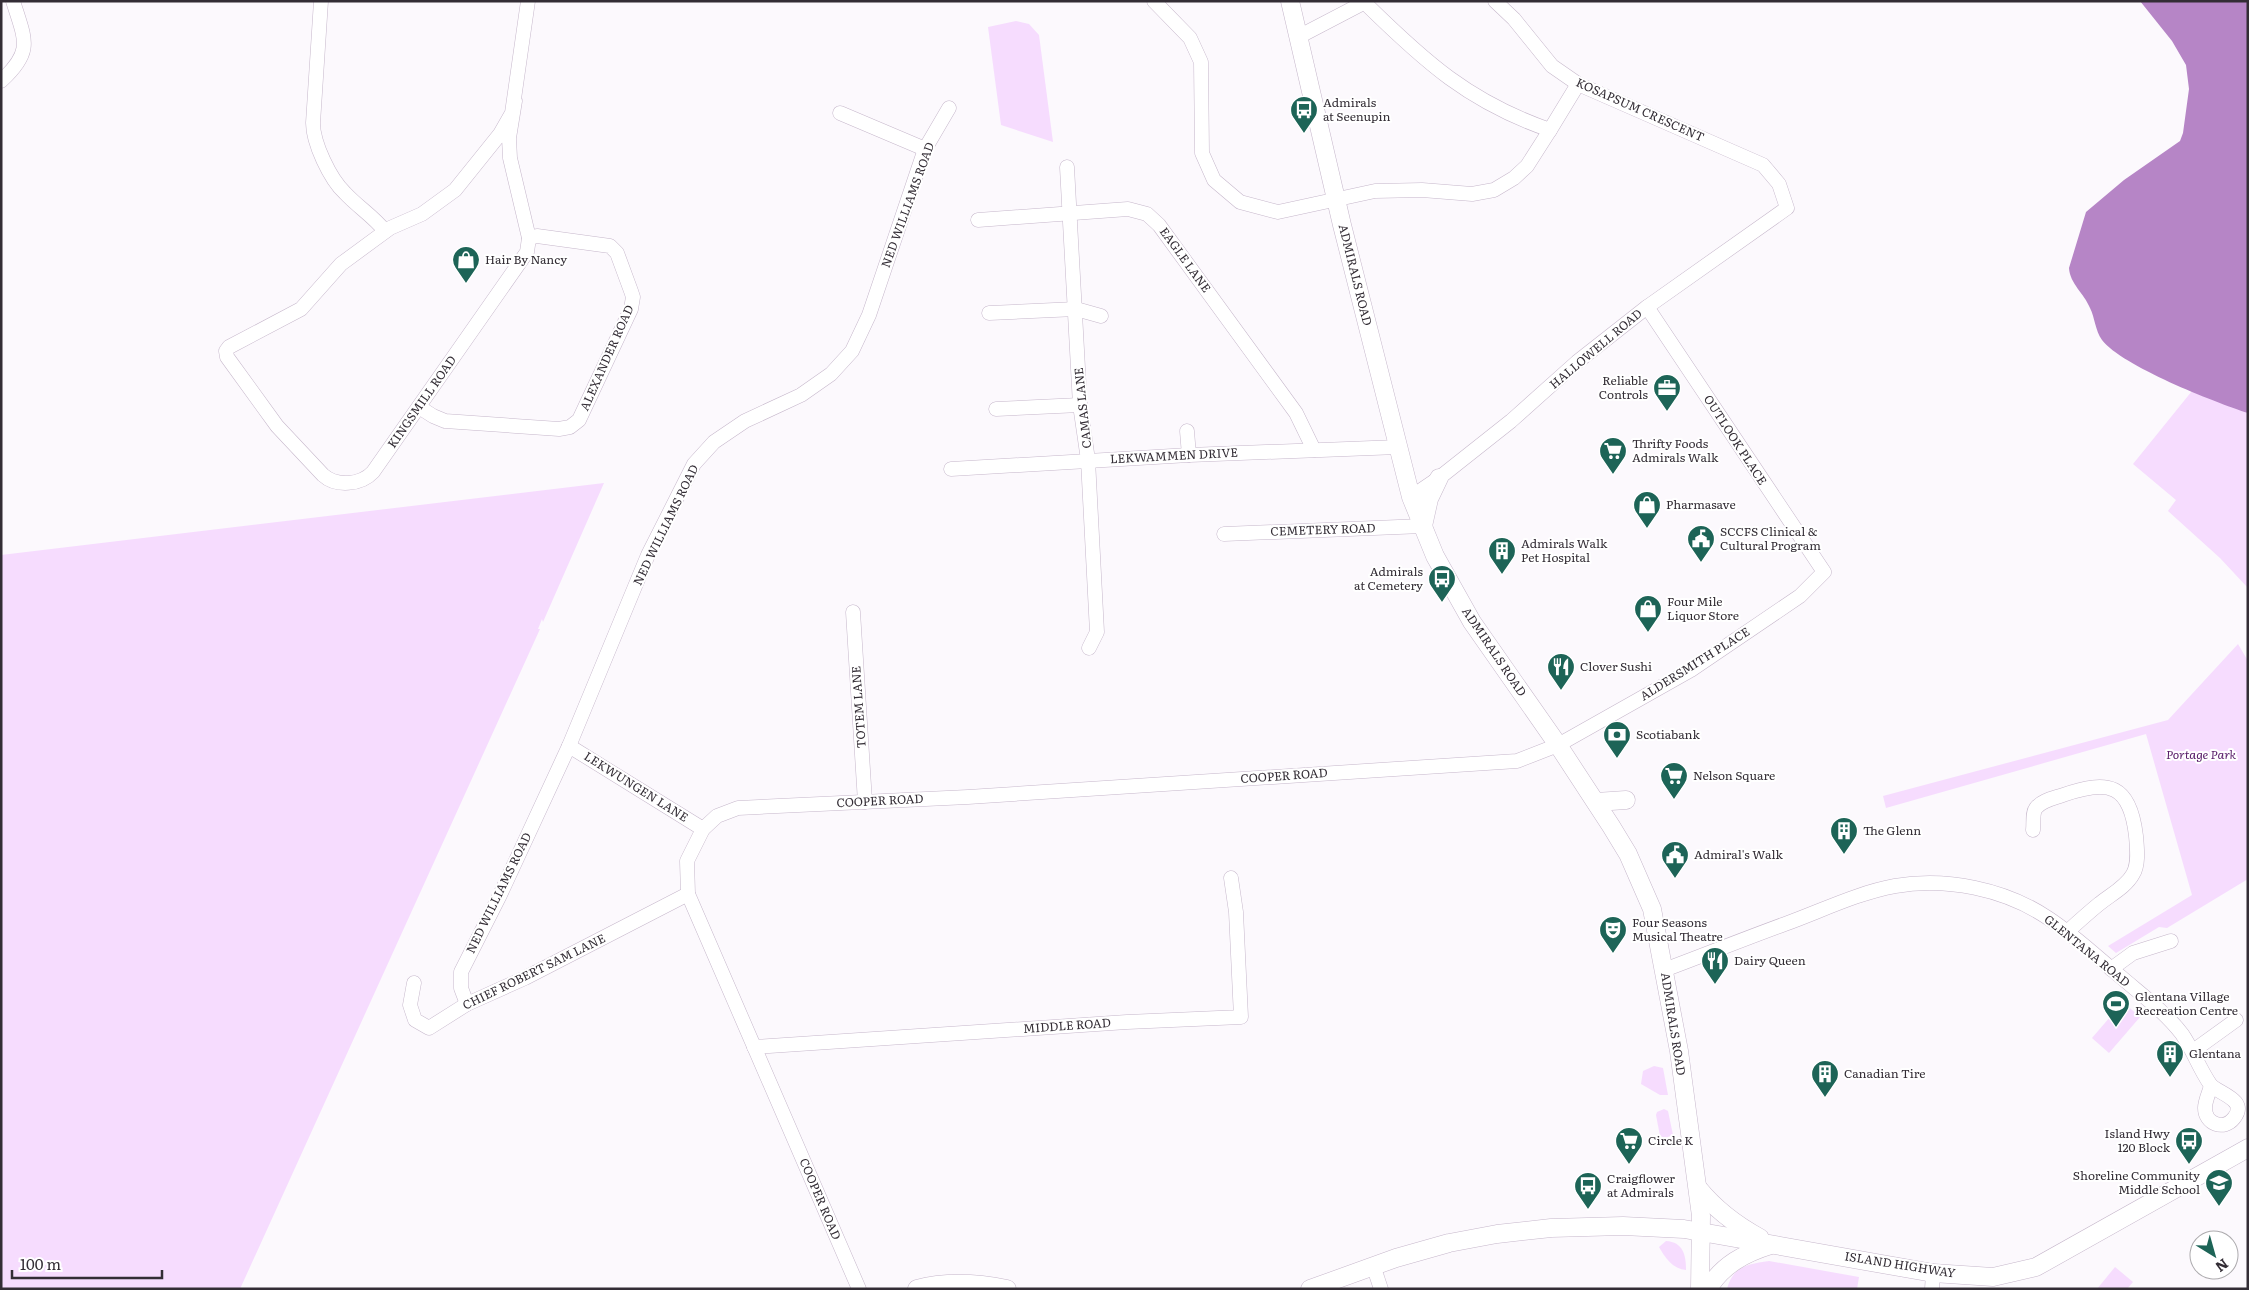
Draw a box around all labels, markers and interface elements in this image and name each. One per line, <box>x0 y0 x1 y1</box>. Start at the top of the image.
street label: KOSAPSUM CRESCENT <box>1573 73 1708 146</box>
place label: Admirals at Seenupin <box>1323 93 1391 125</box>
bus stop icon: Admirals at Seenupin <box>1289 95 1319 134</box>
street label: NED WILLIAMS ROAD <box>876 139 938 270</box>
street label: ADMIRALS ROAD <box>1335 222 1377 327</box>
street label: EAGLE LANE <box>1156 223 1216 296</box>
shop icon: Hair By Nancy <box>451 245 481 284</box>
place label: Hair By Nancy <box>485 250 567 268</box>
street label: ALEXANDER ROAD <box>575 302 638 413</box>
street label: HALLOWELL ROAD <box>1545 304 1646 392</box>
street label: KINGSMILL ROAD <box>382 351 460 451</box>
street label: CAMAS LANE <box>1069 366 1095 450</box>
place label: Reliable Controls <box>1599 371 1649 403</box>
office icon: Reliable Controls <box>1652 373 1682 412</box>
street label: OUTLOOK PLACE <box>1700 391 1772 488</box>
place label: Thrifty Foods Admirals Walk <box>1632 434 1719 466</box>
supermarket icon: Thrifty Foods Admirals Walk <box>1598 436 1628 475</box>
street label: LEKWAMMEN DRIVE <box>1109 443 1239 467</box>
street label: NED WILLIAMS ROAD <box>628 461 702 588</box>
shop icon: Pharmasave <box>1632 490 1662 529</box>
place label: Pharmasave <box>1666 495 1736 513</box>
street label: CEMETERY ROAD <box>1270 518 1376 540</box>
place label: SCCFS Clinical & Cultural Program <box>1720 522 1821 554</box>
public building icon: SCCFS Clinical & Cultural Program <box>1686 524 1716 563</box>
place label: Admirals Walk Pet Hospital <box>1521 534 1608 566</box>
building icon: Admirals Walk Pet Hospital <box>1487 536 1517 575</box>
place label: Admirals at Cemetery <box>1354 562 1424 594</box>
bus stop icon: Admirals at Cemetery <box>1427 564 1457 603</box>
place label: Four Mile Liquor Store <box>1667 592 1739 624</box>
shop icon: Four Mile Liquor Store <box>1633 594 1663 633</box>
street label: ADMIRALS ROAD <box>1458 603 1531 700</box>
street label: ALDERSMITH PLACE <box>1636 622 1753 704</box>
restaurant icon: Clover Sushi <box>1546 652 1576 691</box>
place label: Clover Sushi <box>1580 657 1652 675</box>
street label: TOTEM LANE <box>846 665 870 749</box>
bank icon: Scotiabank <box>1602 720 1632 759</box>
place label: Scotiabank <box>1636 725 1700 743</box>
park label: Portage Park <box>2166 745 2236 763</box>
street label: LEKWUNGEN LANE <box>581 747 693 826</box>
supermarket icon: Nelson Square <box>1659 761 1689 800</box>
street label: COOPER ROAD <box>1240 763 1328 787</box>
place label: Nelson Square <box>1693 766 1775 784</box>
street label: COOPER ROAD <box>836 789 924 811</box>
building icon: The Glenn <box>1829 816 1859 855</box>
place label: The Glenn <box>1863 821 1921 839</box>
street label: NED WILLIAMS ROAD <box>461 829 535 956</box>
public building icon: Admiral's Walk <box>1660 840 1690 879</box>
place label: Admiral's Walk <box>1694 845 1784 863</box>
street label: GLENTANA ROAD <box>2041 910 2135 991</box>
place label: Four Seasons Musical Theatre <box>1632 913 1723 945</box>
theatre icon: Four Seasons Musical Theatre <box>1598 915 1628 954</box>
street label: CHIEF ROBERT SAM LANE <box>459 928 608 1014</box>
restaurant icon: Dairy Queen <box>1700 946 1730 985</box>
place label: Dairy Queen <box>1734 951 1806 969</box>
street label: ADMIRALS ROAD <box>1657 971 1691 1077</box>
place label: Glentana Village Recreation Centre <box>2135 987 2238 1019</box>
sports icon: Glentana Village Recreation Centre <box>2101 989 2131 1028</box>
street label: MIDDLE ROAD <box>1023 1013 1111 1037</box>
building icon: Glentana <box>2155 1039 2185 1078</box>
place label: Glentana <box>2189 1044 2242 1062</box>
building icon: Canadian Tire <box>1810 1059 1840 1098</box>
place label: Canadian Tire <box>1844 1064 1926 1082</box>
place label: Island Hwy 120 Block <box>2105 1124 2171 1156</box>
supermarket icon: Circle K <box>1614 1126 1644 1165</box>
bus stop icon: Island Hwy 120 Block <box>2174 1126 2204 1165</box>
place label: Circle K <box>1648 1131 1693 1149</box>
street label: COOPER ROAD <box>796 1155 846 1242</box>
place label: Shoreline Community Middle School <box>2073 1166 2200 1198</box>
school or university icon: Shoreline Community Middle School <box>2204 1168 2234 1207</box>
place label: Craigflower at Admirals <box>1607 1169 1675 1201</box>
bus stop icon: Craigflower at Admirals <box>1573 1171 1603 1210</box>
north arrow <box>2189 1230 2239 1280</box>
street label: ISLAND HIGHWAY <box>1843 1246 1957 1282</box>
scale bar <box>12 1248 162 1280</box>
text: 100 m <box>20 1252 61 1275</box>
text: N <box>2212 1255 2233 1278</box>

